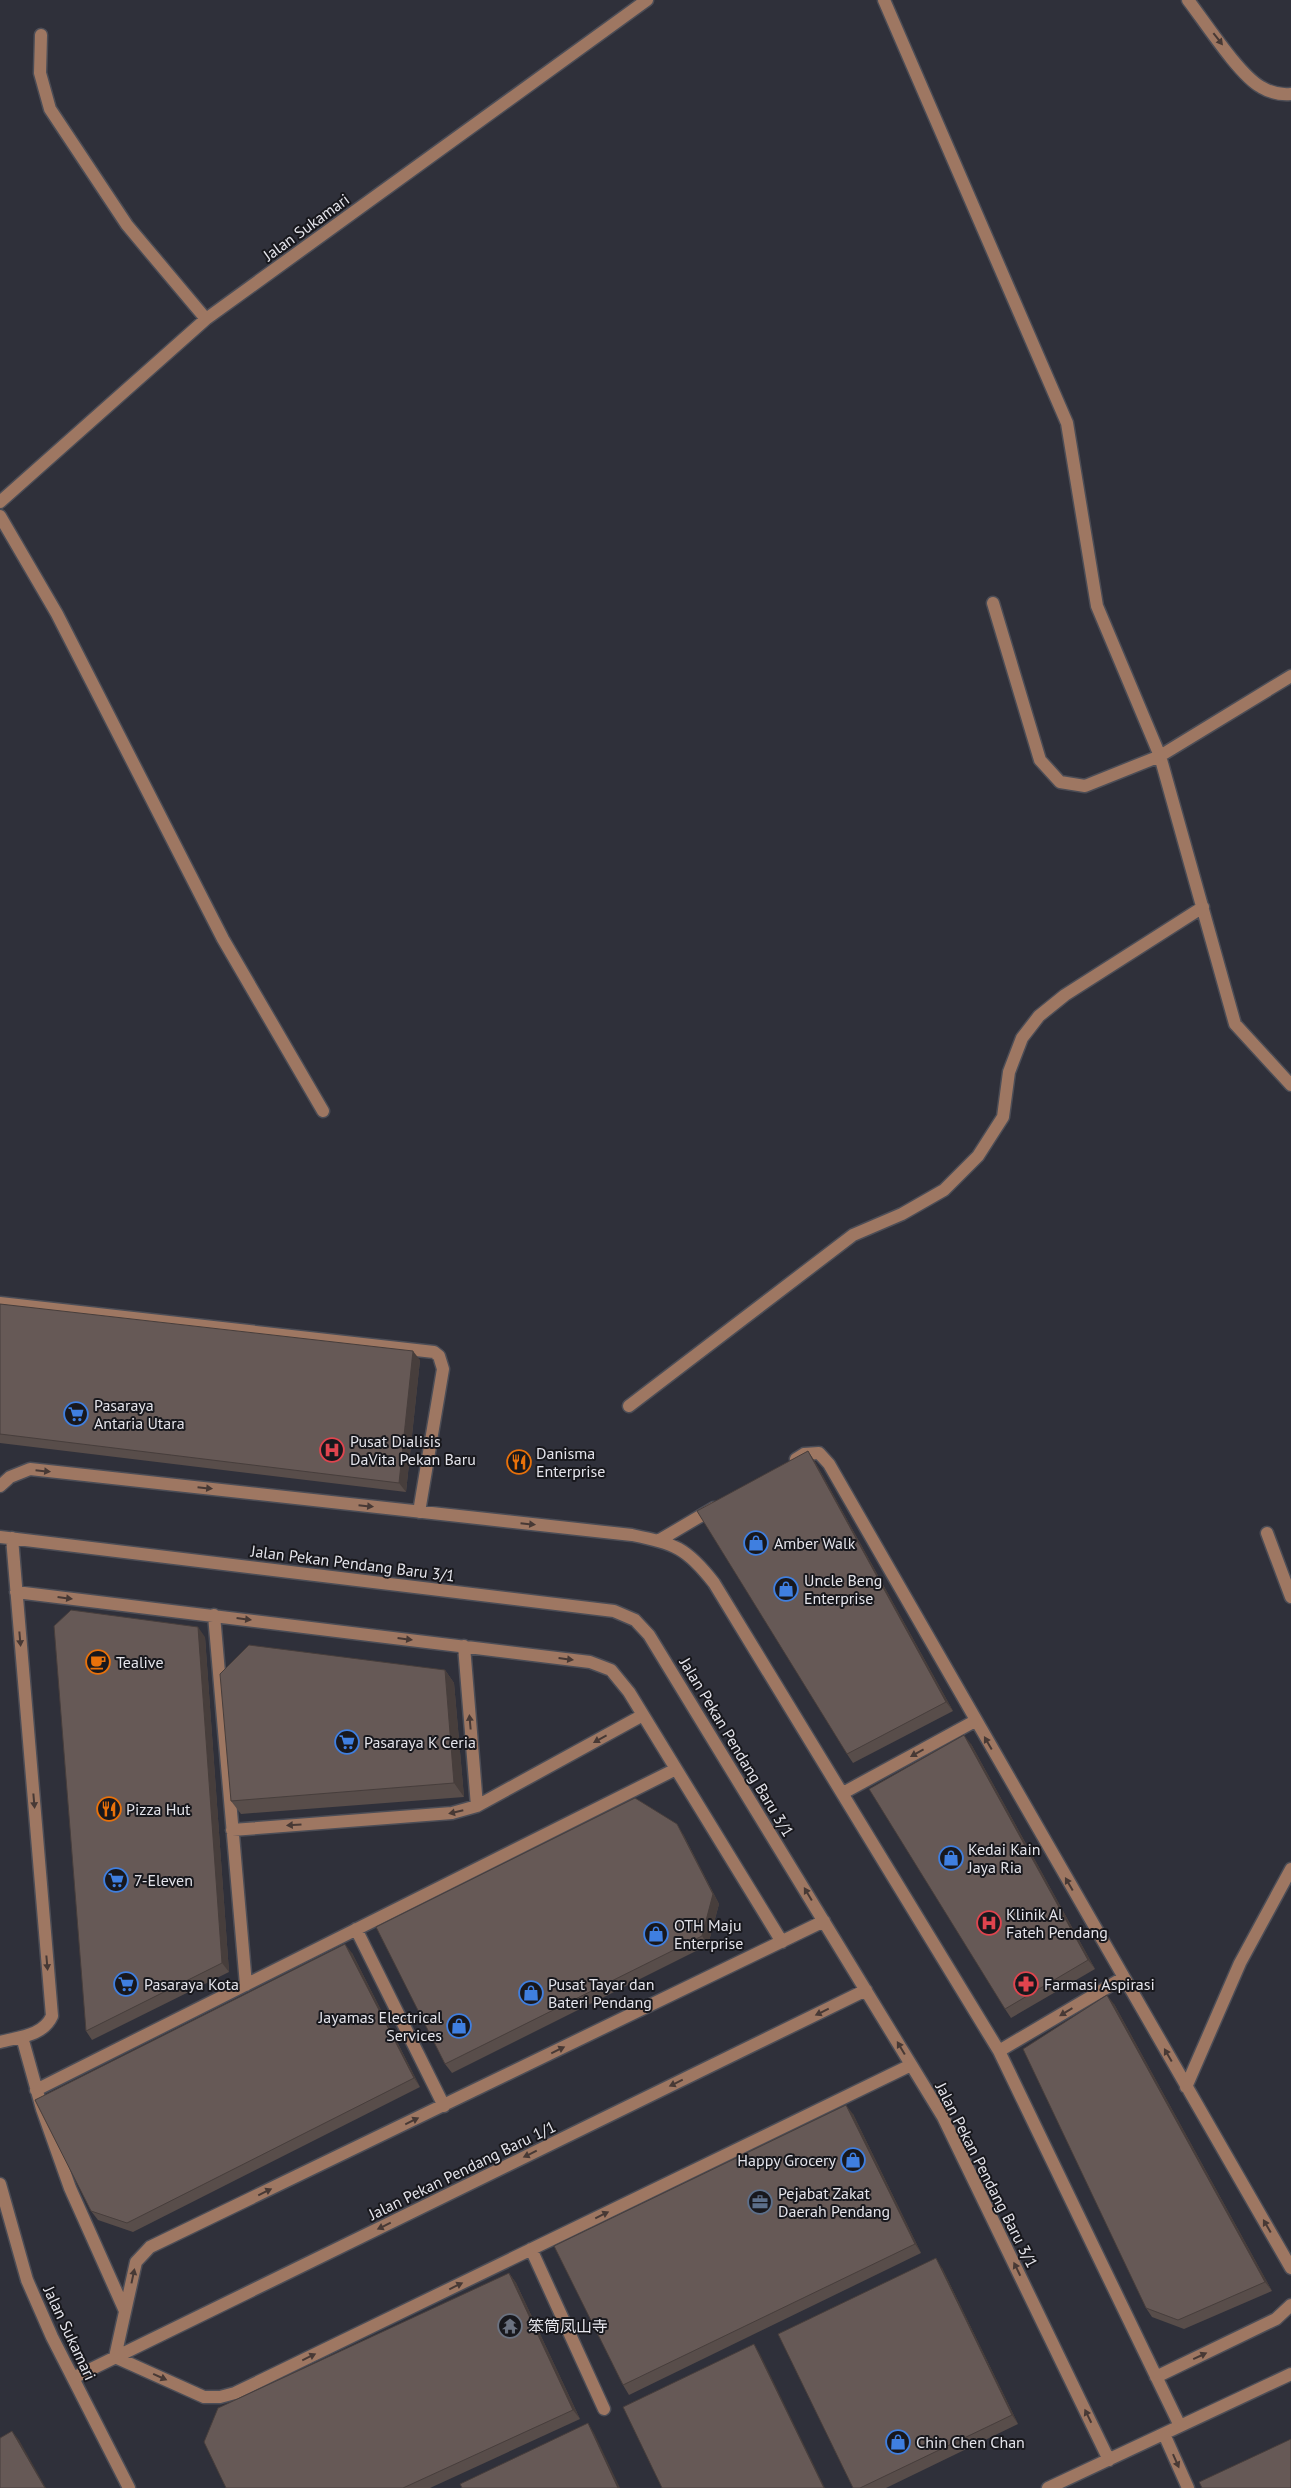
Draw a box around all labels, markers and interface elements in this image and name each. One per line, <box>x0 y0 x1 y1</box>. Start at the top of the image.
one-way arrow <box>1213 32 1223 46</box>
street label: Jalan Sukamari <box>258 189 353 266</box>
place label: Pasaraya Antaria Utara <box>94 1395 185 1433</box>
supermarket icon: Pasaraya Antaria Utara <box>63 1401 89 1427</box>
place label: Pusat Dialisis DaVita Pekan Baru <box>350 1431 476 1469</box>
hospital icon: Pusat Dialisis DaVita Pekan Baru <box>319 1437 345 1463</box>
place label: Danisma Enterprise <box>536 1443 605 1481</box>
restaurant icon: Danisma Enterprise <box>506 1449 532 1475</box>
one-way arrow <box>35 1467 51 1475</box>
one-way arrow <box>197 1484 213 1492</box>
one-way arrow <box>358 1502 374 1510</box>
one-way arrow <box>520 1520 536 1528</box>
shop icon: Amber Walk <box>743 1530 769 1556</box>
place label: Amber Walk <box>774 1533 856 1553</box>
street label: Jalan Pekan Pendang Baru 3/1 <box>249 1540 456 1585</box>
place label: Uncle Beng Enterprise <box>804 1570 882 1608</box>
shop icon: Uncle Beng Enterprise <box>773 1576 799 1602</box>
one-way arrow <box>57 1594 73 1602</box>
one-way arrow <box>236 1615 252 1623</box>
one-way arrow <box>17 1631 25 1647</box>
one-way arrow <box>397 1635 413 1643</box>
cafe icon: Tealive <box>85 1649 111 1675</box>
place label: Tealive <box>116 1652 164 1672</box>
street label: Jalan Pekan Pendang Baru 3/1 <box>675 1653 798 1840</box>
one-way arrow <box>558 1655 574 1663</box>
one-way arrow <box>466 1714 474 1730</box>
supermarket icon: Pasaraya K Ceria <box>334 1729 360 1755</box>
place label: Pasaraya K Ceria <box>364 1732 476 1752</box>
one-way arrow <box>593 1735 608 1743</box>
one-way arrow <box>984 1737 993 1750</box>
one-way arrow <box>911 1748 924 1757</box>
one-way arrow <box>30 1793 38 1809</box>
restaurant icon: Pizza Hut <box>96 1796 122 1822</box>
place label: Pizza Hut <box>126 1799 191 1819</box>
one-way arrow <box>448 1808 463 1816</box>
one-way arrow <box>286 1822 302 1830</box>
place label: Kedai Kain Jaya Ria <box>967 1839 1041 1877</box>
shop icon: Kedai Kain Jaya Ria <box>938 1845 964 1871</box>
supermarket icon: 7-Eleven <box>103 1867 129 1893</box>
place label: 7-Eleven <box>134 1870 193 1890</box>
one-way arrow <box>1065 1877 1073 1892</box>
one-way arrow <box>803 1888 812 1901</box>
place label: Klinik Al Fateh Pendang <box>1006 1904 1108 1942</box>
hospital icon: Klinik Al Fateh Pendang <box>976 1910 1002 1936</box>
place label: OTH Maju Enterprise <box>674 1915 743 1953</box>
shop icon: OTH Maju Enterprise <box>643 1921 669 1947</box>
one-way arrow <box>43 1955 51 1971</box>
supermarket icon: Pasaraya Kota <box>113 1971 139 1997</box>
pharmacy icon: Farmasi Aspirasi <box>1013 1971 1039 1997</box>
place label: Pasaraya Kota <box>144 1974 239 1994</box>
place label: Pusat Tayar dan Bateri Pendang <box>548 1974 654 2012</box>
place label: Farmasi Aspirasi <box>1044 1974 1155 1994</box>
shop icon: Pusat Tayar dan Bateri Pendang <box>518 1980 544 2006</box>
place label: Jayamas Electrical Services <box>318 2007 442 2045</box>
one-way arrow <box>1059 2007 1072 2016</box>
one-way arrow <box>815 2008 829 2016</box>
shop icon: Jayamas Electrical Services <box>446 2013 472 2039</box>
one-way arrow <box>897 2042 906 2055</box>
one-way arrow <box>551 2046 565 2054</box>
one-way arrow <box>1164 2048 1172 2063</box>
street label: Jalan Pekan Pendang Baru 3/1 <box>931 2078 1043 2271</box>
one-way arrow <box>669 2079 683 2087</box>
street label: Jalan Pekan Pendang Baru 1/1 <box>364 2116 559 2224</box>
one-way arrow <box>405 2117 419 2125</box>
shop icon: Happy Grocery <box>840 2147 866 2173</box>
place label: Happy Grocery <box>737 2150 837 2170</box>
one-way arrow <box>523 2151 537 2159</box>
place label: Pejabat Zakat Daerah Pendang <box>778 2183 890 2221</box>
one-way arrow <box>258 2188 272 2196</box>
office icon: Pejabat Zakat Daerah Pendang <box>747 2189 773 2215</box>
one-way arrow <box>595 2211 609 2219</box>
one-way arrow <box>1262 2220 1271 2233</box>
one-way arrow <box>377 2222 391 2230</box>
one-way arrow <box>1013 2262 1021 2277</box>
one-way arrow <box>129 2268 137 2283</box>
street label: Jalan Sukamari <box>39 2282 101 2383</box>
one-way arrow <box>448 2282 463 2290</box>
temple icon: 笨筒凤山寺 <box>497 2313 523 2339</box>
place label: 笨筒凤山寺 <box>528 2316 608 2336</box>
one-way arrow <box>1193 2352 1207 2360</box>
one-way arrow <box>302 2353 316 2361</box>
one-way arrow <box>153 2374 167 2382</box>
one-way arrow <box>1083 2409 1091 2423</box>
shop icon: Chin Chen Chan <box>885 2429 911 2455</box>
place label: Chin Chen Chan <box>916 2432 1025 2452</box>
one-way arrow <box>1173 2454 1181 2468</box>

